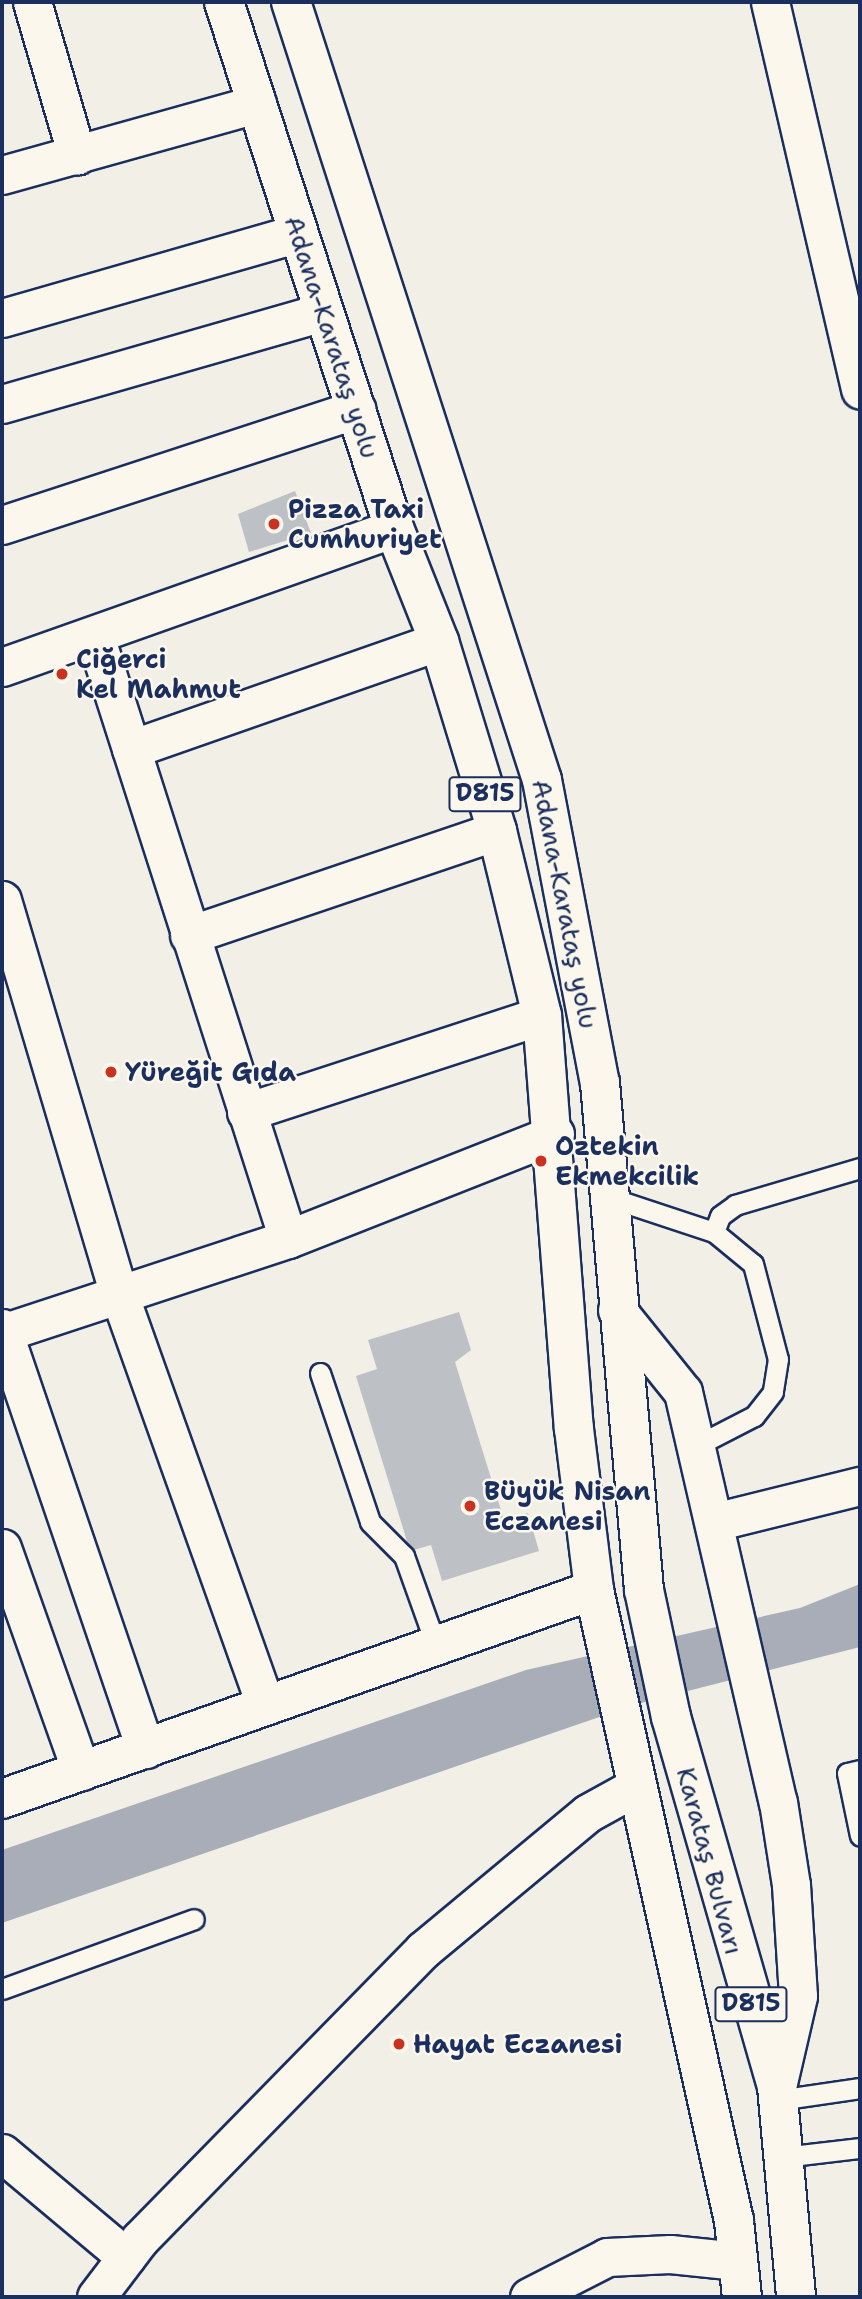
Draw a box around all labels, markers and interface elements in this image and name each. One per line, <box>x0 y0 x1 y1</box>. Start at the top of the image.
street label: Adana-Karataş yolu <box>278 212 386 462</box>
place label: Pizza Taxi Cumhuriyet <box>288 493 442 554</box>
marker: Pizza Taxi Cumhuriyet <box>266 516 282 532</box>
place label: Ciğerci Kel Mahmut <box>76 643 241 704</box>
marker: Ciğerci Kel Mahmut <box>54 666 70 682</box>
road number: D815 <box>448 774 522 814</box>
street label: Adana-Karataş yolu <box>526 777 604 1031</box>
place label: Yüreğit Gıda <box>125 1056 296 1088</box>
marker: Yüreğit Gıda <box>103 1064 119 1080</box>
place label: Oztekin Ekmekcilik <box>555 1130 699 1192</box>
marker: Oztekin Ekmekcilik <box>533 1153 549 1169</box>
place label: Büyük Nisan Eczanesi <box>484 1475 651 1536</box>
marker: Büyük Nisan Eczanesi <box>462 1498 478 1514</box>
street label: Karataş Bulvarı <box>670 1764 750 1958</box>
road number: D815 <box>714 1983 788 2024</box>
place label: Hayat Eczanesi <box>413 2028 623 2060</box>
marker: Hayat Eczanesi <box>391 2036 407 2052</box>

